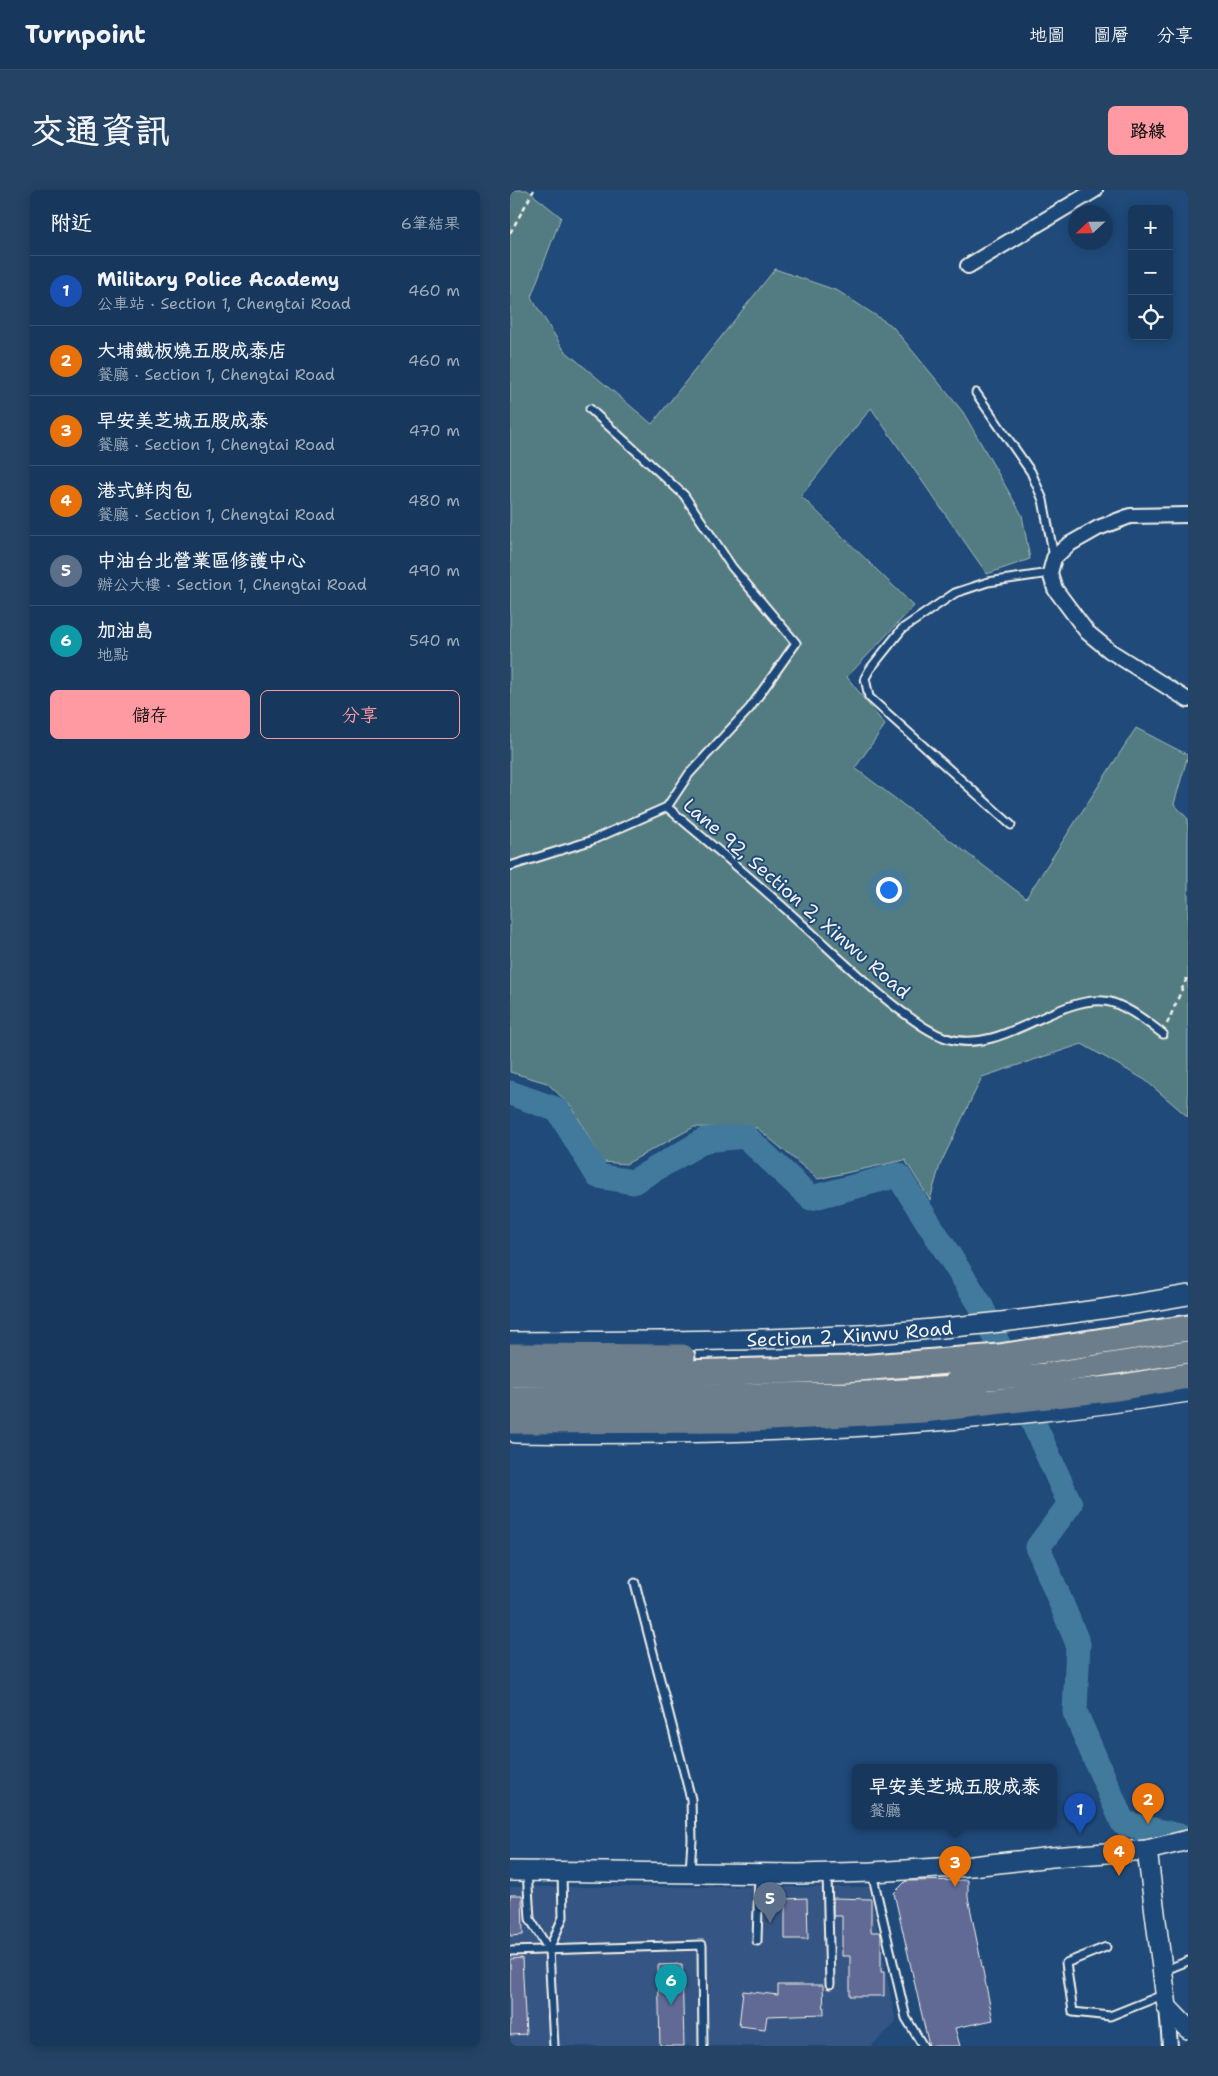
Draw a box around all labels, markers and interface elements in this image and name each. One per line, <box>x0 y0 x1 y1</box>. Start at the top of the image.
text: Turnpoint <box>25 19 146 51</box>
text: 地圖 <box>1029 23 1065 47</box>
text: 圖層 <box>1093 23 1129 47</box>
text: 分享 <box>1157 23 1193 47</box>
button: 路線 <box>1108 106 1188 155</box>
text: 交通資訊 <box>30 107 170 154</box>
north arrow <box>1068 205 1113 250</box>
map controls <box>1128 205 1173 340</box>
button: + <box>1128 205 1173 250</box>
text: 附近 <box>50 209 92 237</box>
text: 6筆結果 <box>401 213 460 234</box>
button: − <box>1128 250 1173 295</box>
text: Military Police Academy <box>97 267 339 292</box>
text: 1 <box>62 280 70 301</box>
text: 460 m <box>408 280 460 301</box>
text: 公車站 · Section 1, Chengtai Road <box>97 293 351 314</box>
button: locate <box>1128 295 1173 340</box>
text: 大埔鐵板燒五股成泰店 <box>97 338 287 363</box>
text: 2 <box>60 350 72 371</box>
text: 460 m <box>408 350 460 371</box>
text: 餐廳 · Section 1, Chengtai Road <box>97 364 335 385</box>
text: 早安美芝城五股成泰 <box>97 408 268 433</box>
text: 3 <box>60 420 72 441</box>
text: 470 m <box>409 420 460 441</box>
text: 餐廳 · Section 1, Chengtai Road <box>97 434 335 455</box>
text: 港式鲜肉包 <box>97 478 192 503</box>
text: 4 <box>60 490 72 511</box>
text: 480 m <box>408 490 460 511</box>
text: 餐廳 · Section 1, Chengtai Road <box>97 504 335 525</box>
text: 中油台北營業區修護中心 <box>97 548 306 573</box>
text: 5 <box>61 560 71 581</box>
text: 490 m <box>408 560 460 581</box>
text: 辦公大樓 · Section 1, Chengtai Road <box>97 574 367 595</box>
text: 加油島 <box>97 618 154 643</box>
text: 6 <box>60 630 72 651</box>
text: 540 m <box>409 630 460 651</box>
text: 地點 <box>97 644 129 665</box>
button: 儲存 <box>50 690 250 739</box>
button: 分享 <box>260 690 460 739</box>
street label: Lane 92, Section 2, Xinwu Road <box>678 793 916 1004</box>
your location <box>876 877 902 903</box>
street label: Section 2, Xinwu Road <box>746 1315 954 1353</box>
popup <box>852 1764 1057 1829</box>
text: 早安美芝城五股成泰 <box>869 1774 1040 1799</box>
pin: 2 <box>1132 1783 1164 1824</box>
pin: 1 <box>1064 1793 1096 1834</box>
text: 餐廳 <box>869 1800 901 1821</box>
pin: 4 <box>1103 1835 1135 1876</box>
pin: 3 <box>939 1846 971 1887</box>
pin: 5 <box>754 1882 786 1923</box>
pin: 6 <box>655 1964 687 2005</box>

